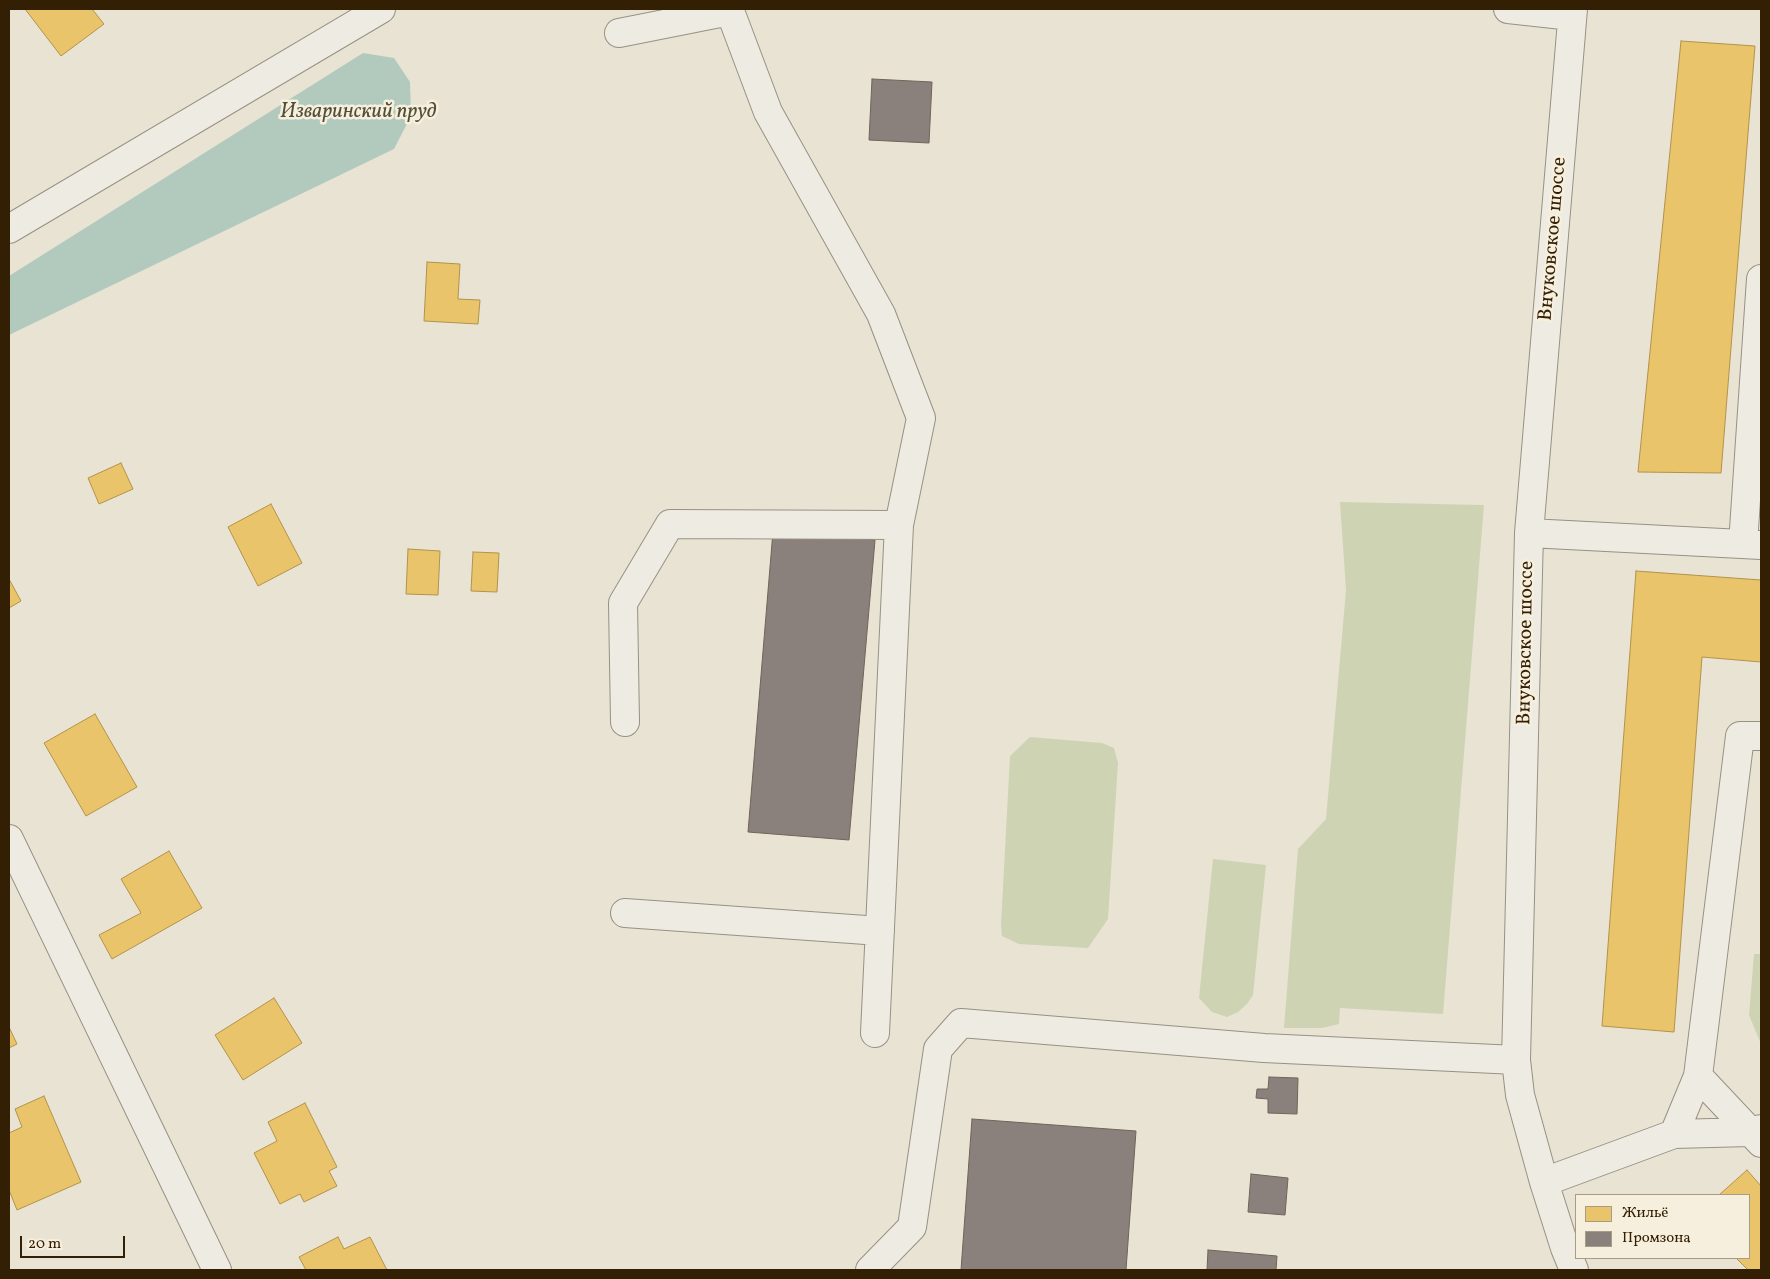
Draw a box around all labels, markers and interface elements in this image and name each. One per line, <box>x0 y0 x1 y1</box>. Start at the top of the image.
water label: Изваринский пруд <box>280 100 436 126</box>
street label: Внуковское шоссе <box>1535 156 1573 322</box>
street label: Внуковское шоссе <box>1514 561 1540 725</box>
legend <box>1575 1194 1750 1259</box>
text: Жильё <box>1622 1203 1668 1224</box>
scale bar <box>22 1226 128 1258</box>
text: Промзона <box>1622 1228 1691 1249</box>
text: 20 m <box>28 1234 61 1255</box>

